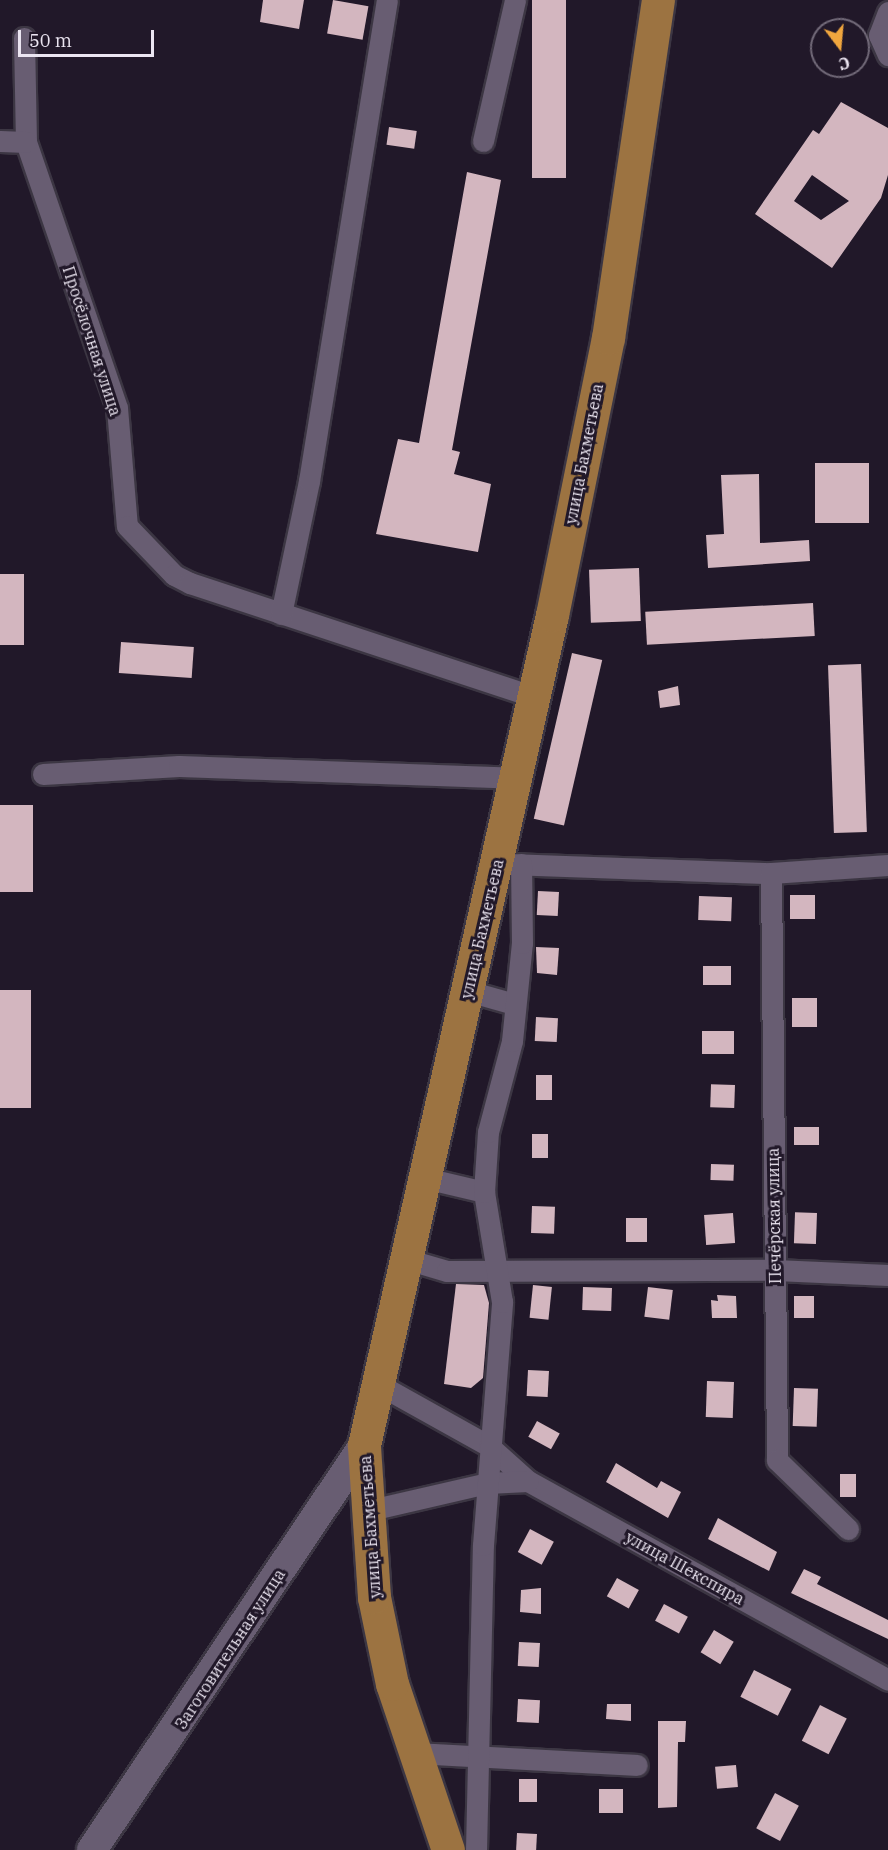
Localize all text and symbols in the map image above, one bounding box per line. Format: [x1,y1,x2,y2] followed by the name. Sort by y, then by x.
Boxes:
[21,18,158,56] scale bar
[810,18,870,78] north arrow
[29,29,72,52] text: 50 m
[837,52,852,74] text: С
[59,264,125,418] street label: Просёлочная улица
[561,382,607,526] street label: улица Бахметьева
[457,857,507,1001] street label: улица Бахметьева
[763,1148,785,1284] street label: Печёрская улица
[355,1455,385,1599] street label: улица Бахметьева
[622,1527,748,1609] street label: улица Шекспира
[171,1565,289,1733] street label: Заготовительная улица

